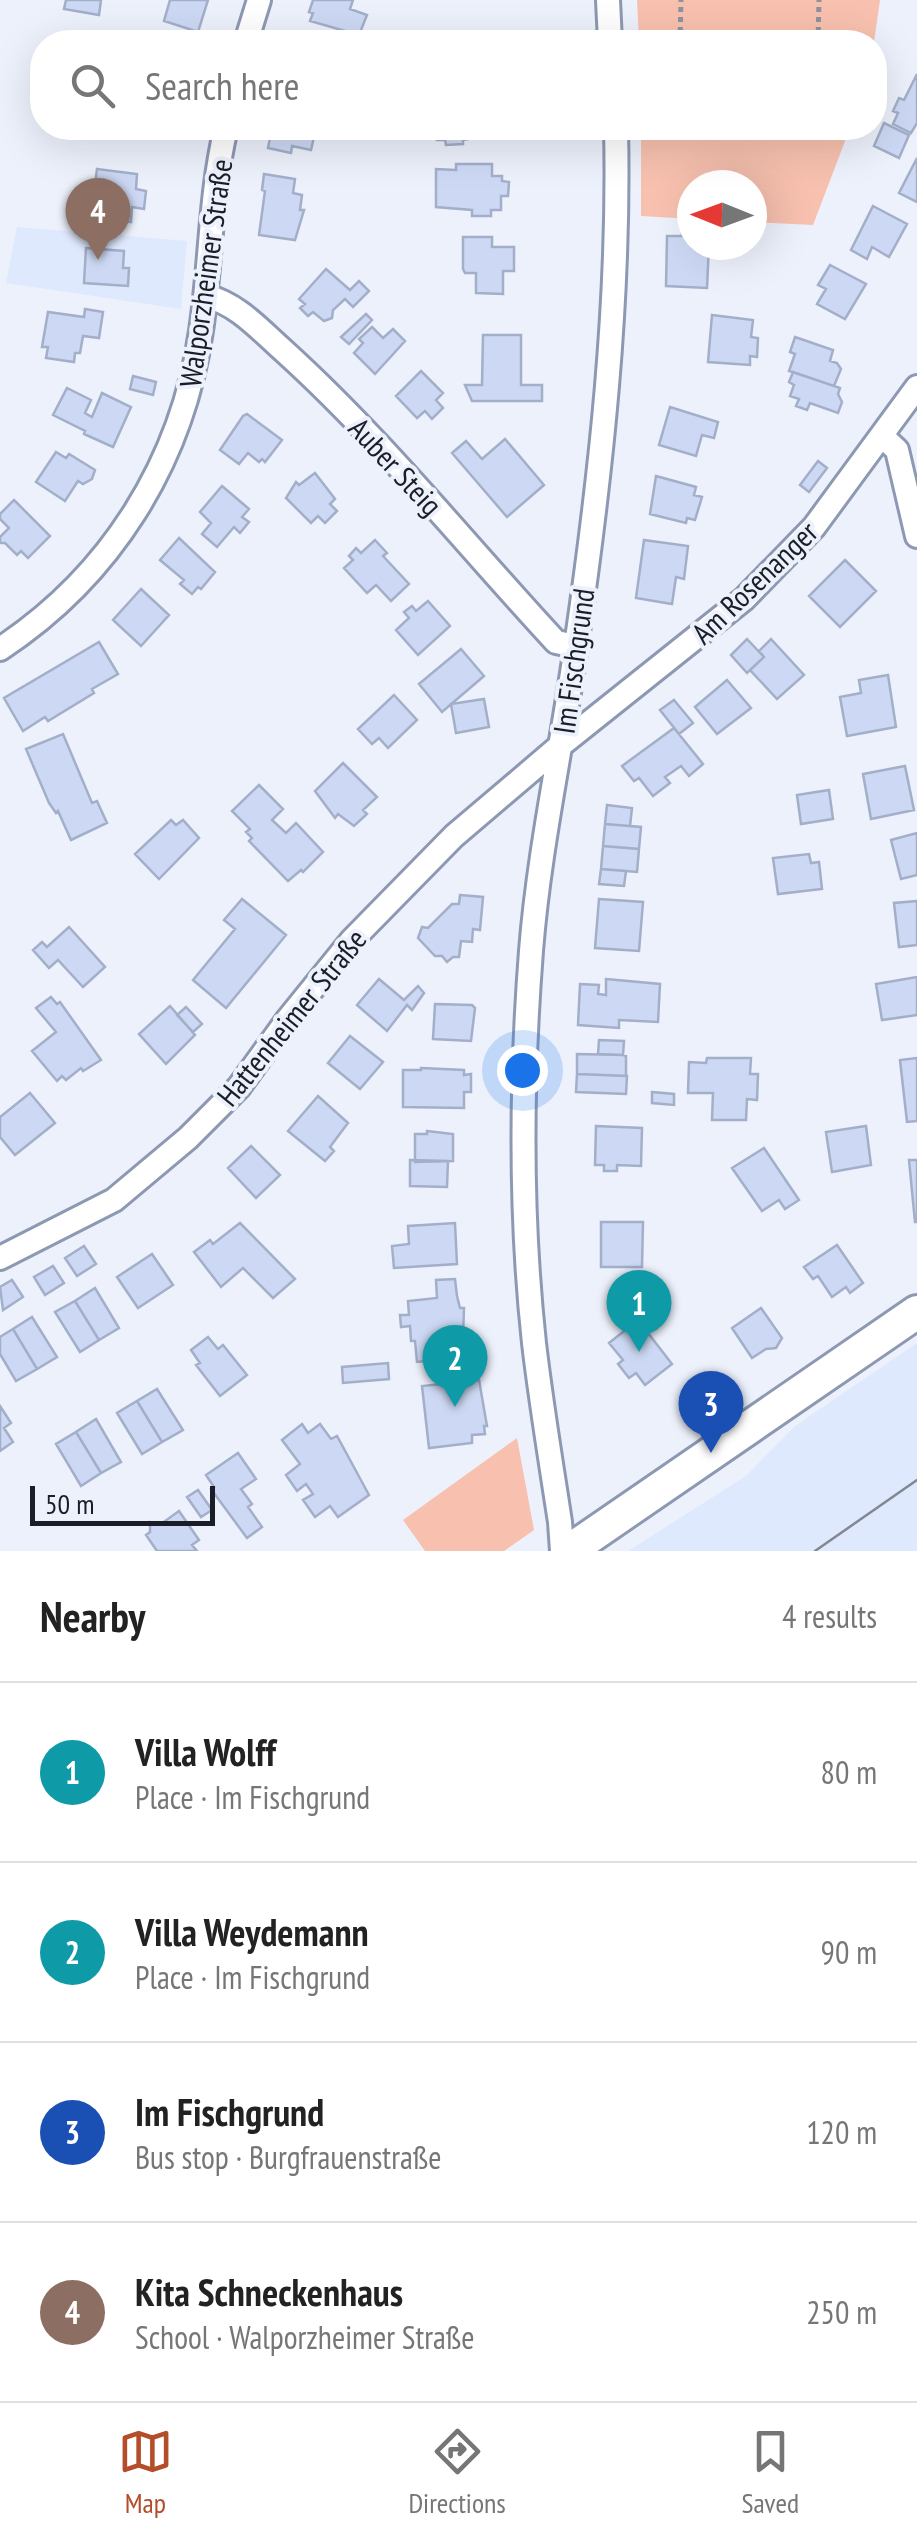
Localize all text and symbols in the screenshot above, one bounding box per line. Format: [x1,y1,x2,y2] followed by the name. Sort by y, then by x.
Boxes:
[30,30,887,140] search box
[65,58,120,113] icon: search
[145,61,299,110] text: Search here
[170,156,240,390] street label: Walporzheimer Straße
[677,170,767,260] north arrow
[66,178,130,260] pin: 4
[341,409,451,523] street label: Auber Steig
[683,512,826,652] street label: Am Rosenanger
[544,586,602,736] street label: Im Fischgrund
[208,920,374,1114] street label: Hattenheimer Straße
[497,1045,548,1096] your location
[606,1270,672,1352] pin: 1
[422,1324,488,1407] pin: 2
[678,1370,744,1453] pin: 3
[30,1481,215,1526] scale bar
[45,1485,94,1522] text: 50 m
[40,1589,145,1644] text: Nearby
[782,1595,877,1637] text: 4 results
[135,1727,276,1776] text: Villa Wolff
[65,1751,80,1793] text: 1
[821,1751,877,1793] text: 80 m
[135,1776,370,1818] text: Place · Im Fischgrund
[135,1907,369,1956] text: Villa Weydemann
[65,1931,80,1973] text: 2
[821,1931,877,1973] text: 90 m
[135,1956,370,1998] text: Place · Im Fischgrund
[135,2087,324,2136] text: Im Fischgrund
[65,2111,80,2153] text: 3
[806,2111,877,2153] text: 120 m
[135,2136,442,2178] text: Bus stop · Burgfrauenstraße
[135,2267,403,2316] text: Kita Schneckenhaus
[65,2291,80,2333] text: 4
[806,2291,877,2333] text: 250 m
[135,2316,475,2358] text: School · Walporzheimer Straße
[118,2424,173,2521] tab: Map
[408,2424,506,2521] tab: Directions
[741,2424,799,2521] tab: Saved

